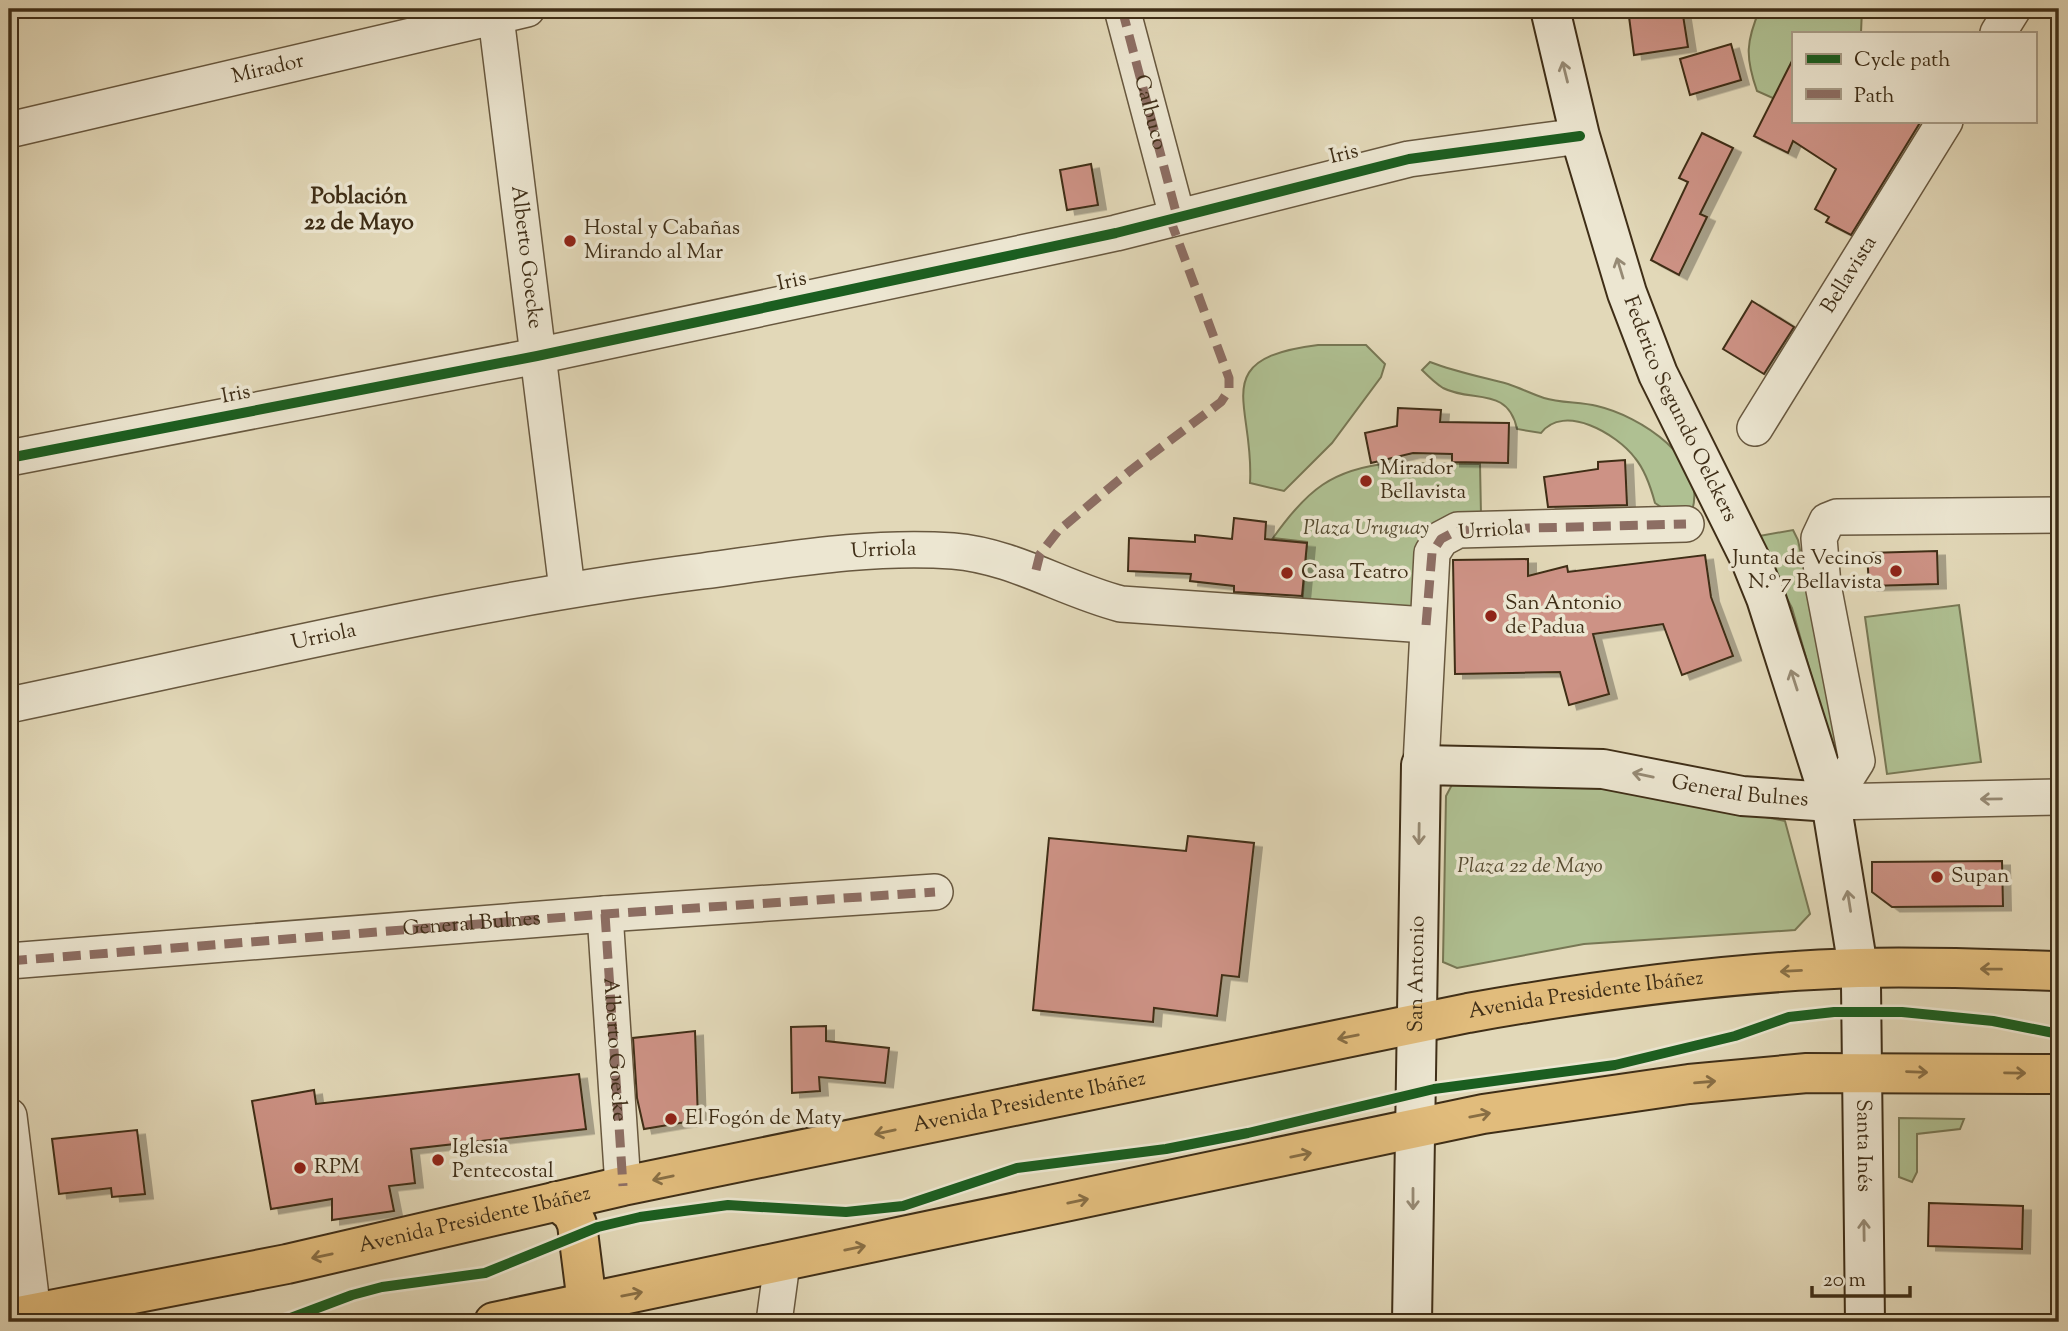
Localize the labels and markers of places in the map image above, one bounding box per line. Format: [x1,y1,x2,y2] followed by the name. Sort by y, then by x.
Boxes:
[584,214,740,268] place label: Hostal y Cabañas Mirando al Mar
[562,233,578,249] marker: Hostal y Cabañas Mirando al Mar
[1380,454,1466,508] place label: Mirador Bellavista
[1358,473,1374,489] marker: Mirador Bellavista
[1731,544,1882,598] place label: Junta de Vecinos N.º 7 Bellavista
[1301,558,1408,588] place label: Casa Teatro
[1888,563,1904,579] marker: Junta de Vecinos N.º 7 Bellavista
[1279,565,1295,581] marker: Casa Teatro
[1505,589,1622,643] place label: San Antonio de Padua
[1483,608,1499,624] marker: San Antonio de Padua
[1951,862,2009,892] place label: Supan
[1929,869,1945,885] marker: Supan
[685,1104,842,1134] place label: El Fogón de Maty
[663,1111,679,1127] marker: El Fogón de Maty
[452,1133,554,1187] place label: Iglesia Pentecostal
[430,1152,446,1168] marker: Iglesia Pentecostal
[314,1153,360,1183] place label: RPM
[292,1160,308,1176] marker: RPM

